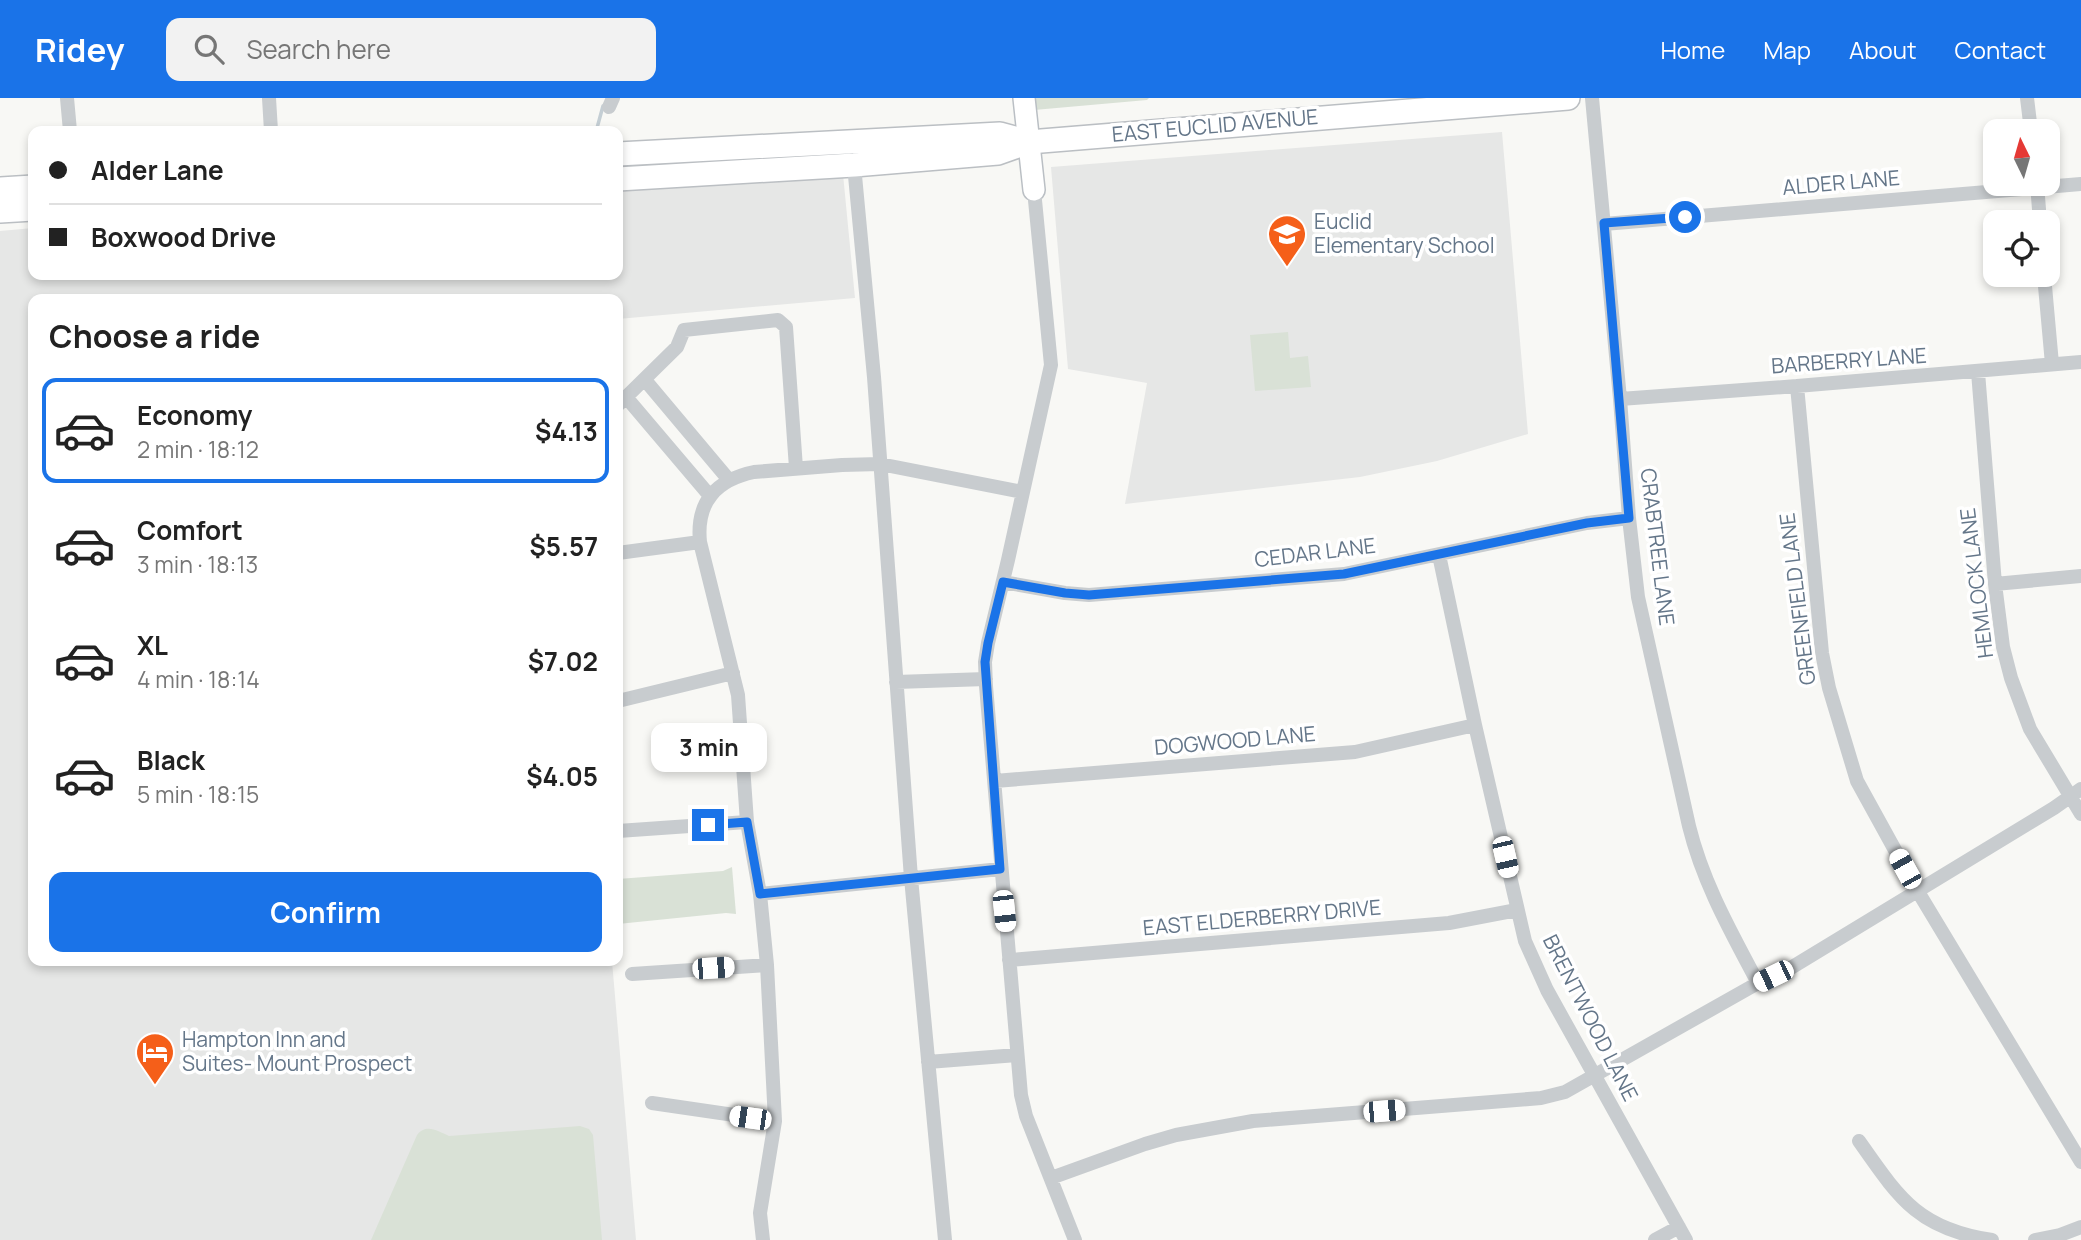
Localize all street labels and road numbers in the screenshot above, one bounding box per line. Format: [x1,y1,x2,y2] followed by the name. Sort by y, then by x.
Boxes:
[1111,102,1319,148] street label: EAST EUCLID AVENUE
[1781,163,1901,201] street label: ALDER LANE
[1770,341,1928,379] street label: BARBERRY LANE
[1634,467,1682,627] street label: CRABTREE LANE
[1953,506,1999,660] street label: HEMLOCK LANE
[1773,511,1821,687] street label: GREENFIELD LANE
[1253,531,1377,573] street label: CEDAR LANE
[1153,719,1317,761] street label: DOGWOOD LANE
[1142,893,1382,941] street label: EAST ELDERBERRY DRIVE
[1537,930,1645,1106] street label: BRENTWOOD LANE

